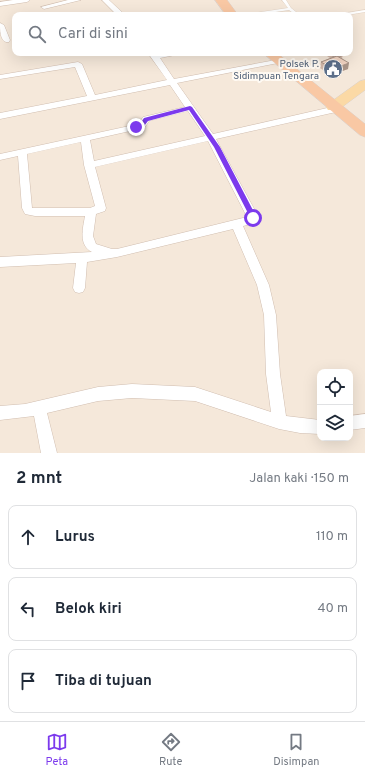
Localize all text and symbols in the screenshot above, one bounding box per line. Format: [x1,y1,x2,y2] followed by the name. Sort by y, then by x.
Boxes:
[12,12,353,56] search box
[26,23,48,45] icon: search
[58,25,128,44] text: Cari di sini
[233,58,319,83] place label: Polsek P. Sidimpuan Tengara
[322,58,344,80] public building icon: Polsek P. Sidimpuan Tengara
[127,118,145,136] route end
[244,209,262,227] route start
[317,369,353,441] map controls
[317,369,353,405] button: locate
[317,405,353,441] button: layers
[16,468,62,490] text: 2 mnt
[249,471,349,487] text: Jalan kaki · 150 m
[17,526,39,548] icon: ahead
[55,528,95,547] text: Lurus
[316,529,348,545] text: 110 m
[17,598,39,620] icon: left
[55,600,122,619] text: Belok kiri
[318,601,348,617] text: 40 m
[17,670,39,692] icon: arrive
[55,672,152,691] text: Tiba di tujuan
[45,731,68,769] tab: Peta
[159,731,182,769] tab: Rute
[273,731,320,769] tab: Disimpan

